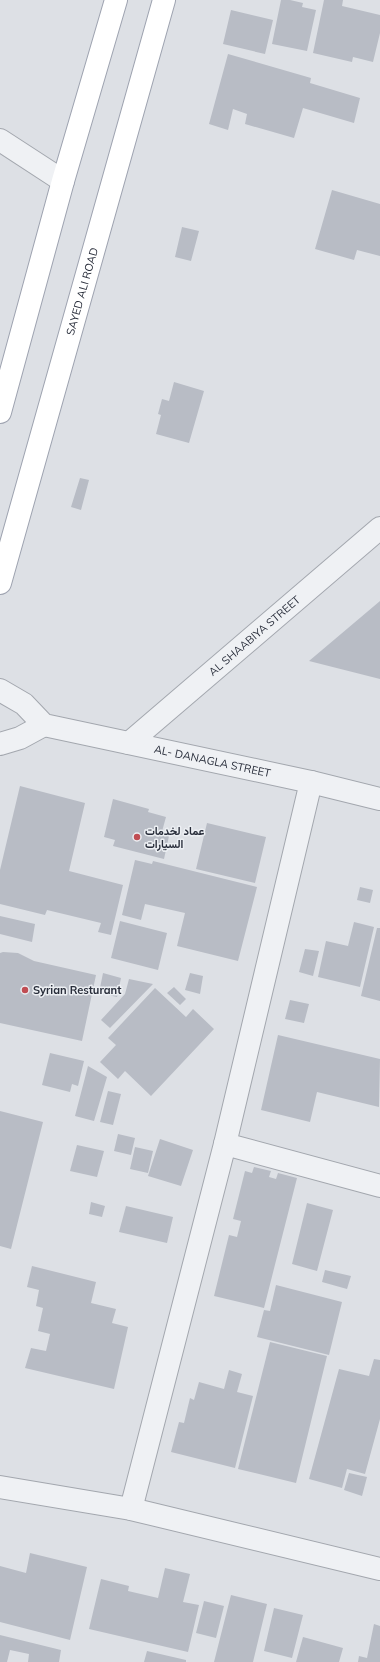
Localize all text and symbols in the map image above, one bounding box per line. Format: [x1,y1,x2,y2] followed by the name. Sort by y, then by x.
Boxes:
[63,246,101,337] street label: SAYED ALI ROAD
[206,592,303,679] street label: AL SHAABIYA STREET
[153,742,272,780] street label: AL- DANAGLA STREET
[145,824,204,851] place label: عماد لخدمات السيارات
[132,832,142,842] marker: عماد لخدمات السيارات
[33,983,121,997] place label: Syrian Resturant
[20,985,30,995] marker: Syrian Resturant

